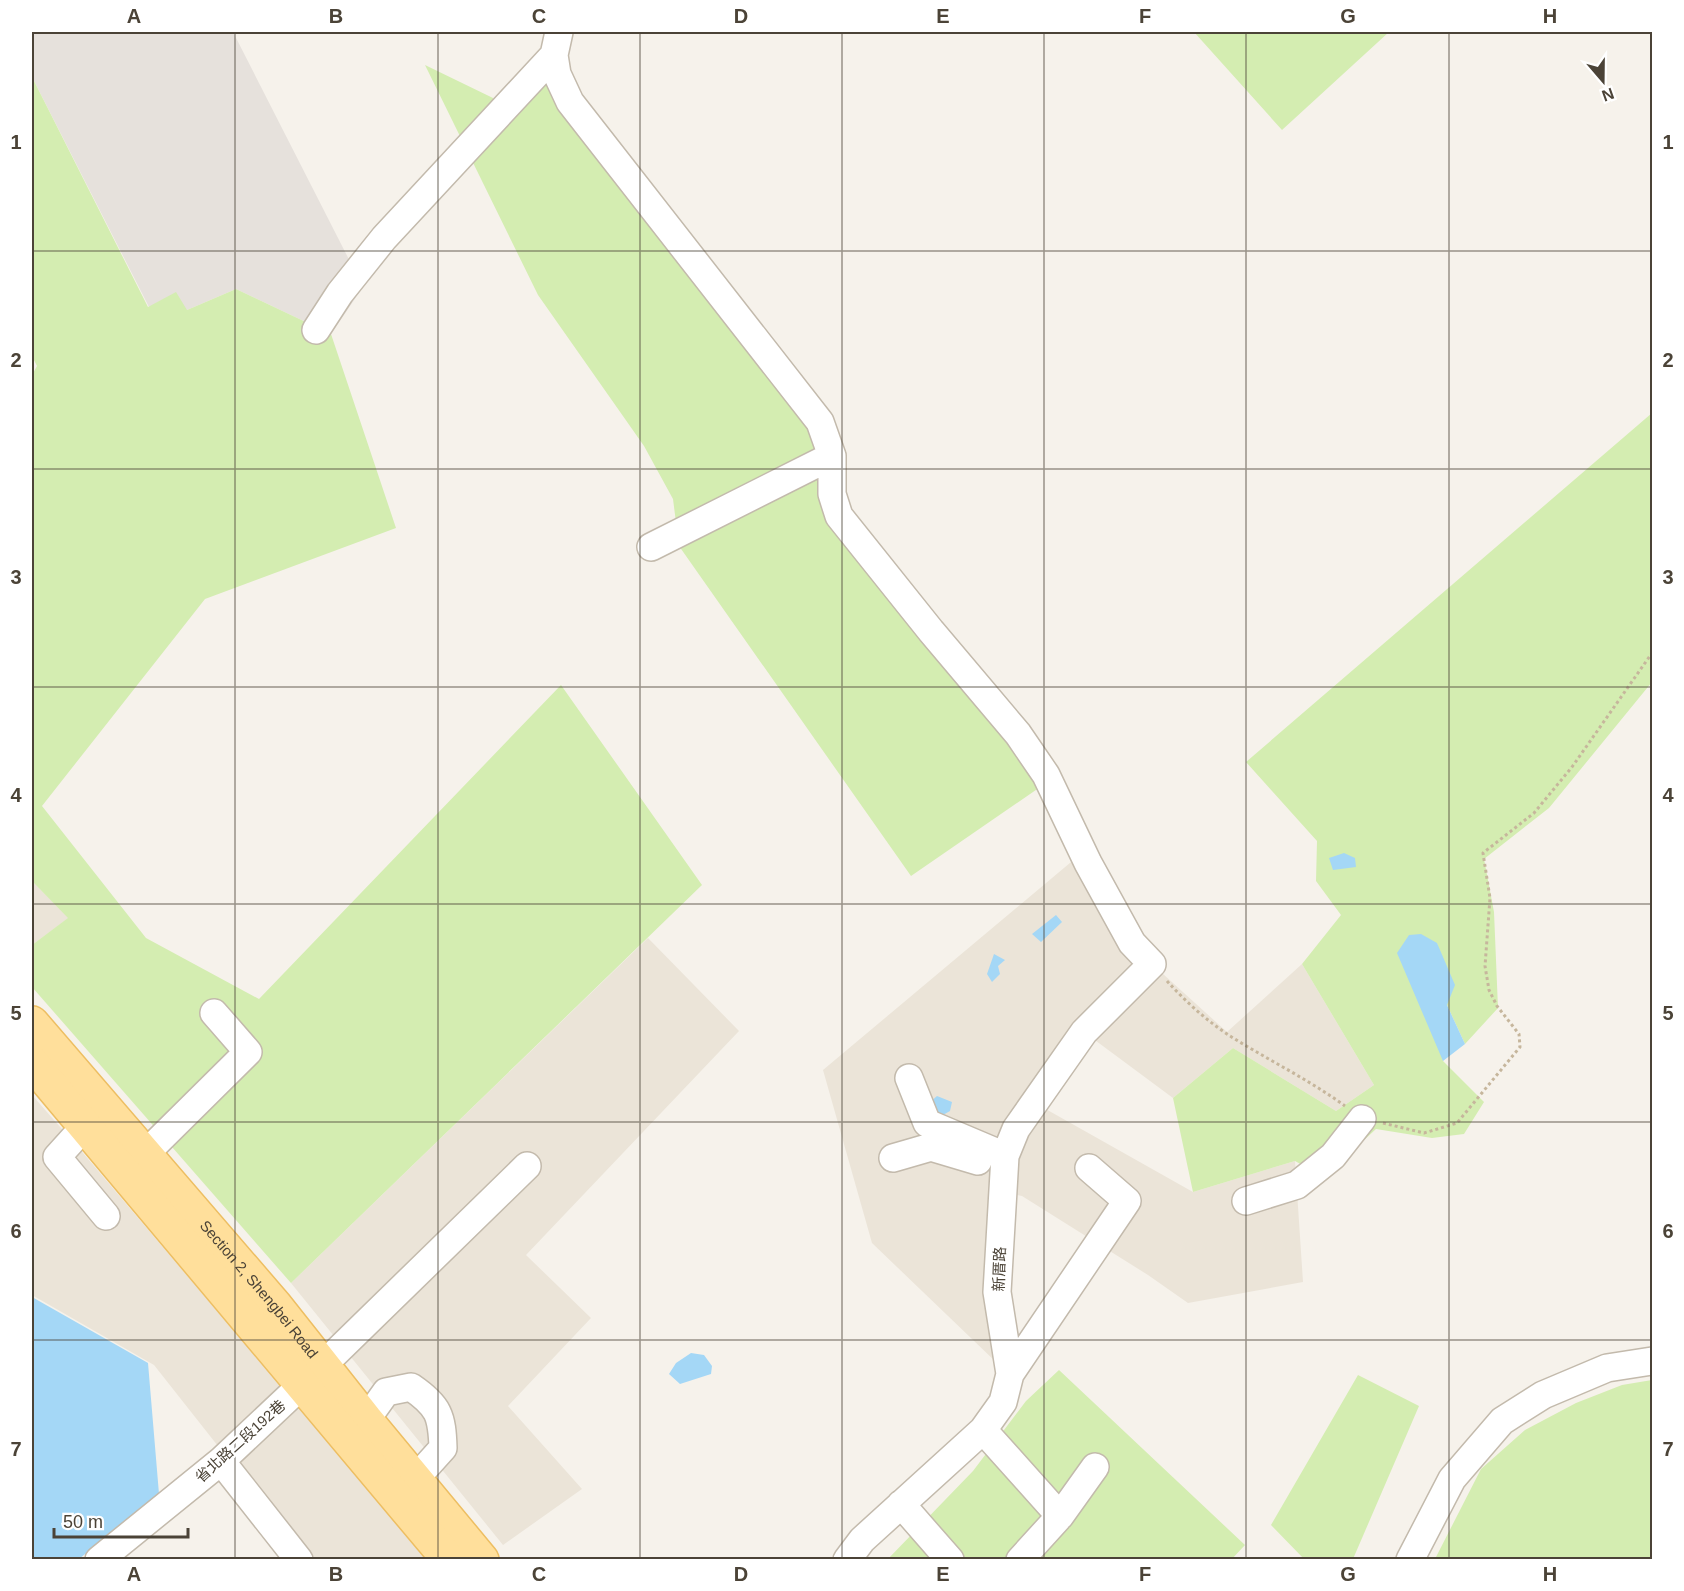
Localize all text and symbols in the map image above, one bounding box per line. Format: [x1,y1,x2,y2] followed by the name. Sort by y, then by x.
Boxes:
[127,5,141,27] text: A
[329,5,343,27] text: B
[532,5,546,27] text: C
[734,5,748,27] text: D
[936,5,950,27] text: E
[1139,5,1151,27] text: F
[1340,5,1356,27] text: G
[1543,5,1557,27] text: H
[1573,51,1633,111] north arrow
[1600,85,1616,105] text: N
[10,131,22,153] text: 1
[1662,131,1674,153] text: 1
[10,349,22,371] text: 2
[1662,349,1674,371] text: 2
[10,566,22,588] text: 3
[1662,566,1674,588] text: 3
[10,784,22,806] text: 4
[1662,784,1674,806] text: 4
[10,1002,22,1024] text: 5
[1662,1002,1674,1024] text: 5
[197,1217,322,1361] street label: Section 2, Shengbei Road
[10,1220,22,1242] text: 6
[1662,1220,1674,1242] text: 6
[990,1246,1008,1292] street label: 新厝路
[192,1396,288,1486] street label: 省北路二段192巷
[10,1438,22,1460] text: 7
[1662,1438,1674,1460] text: 7
[54,1501,188,1539] scale bar
[63,1512,103,1532] text: 50 m
[127,1563,141,1585] text: A
[329,1563,343,1585] text: B
[532,1563,546,1585] text: C
[734,1563,748,1585] text: D
[936,1563,950,1585] text: E
[1139,1563,1151,1585] text: F
[1340,1563,1356,1585] text: G
[1543,1563,1557,1585] text: H

